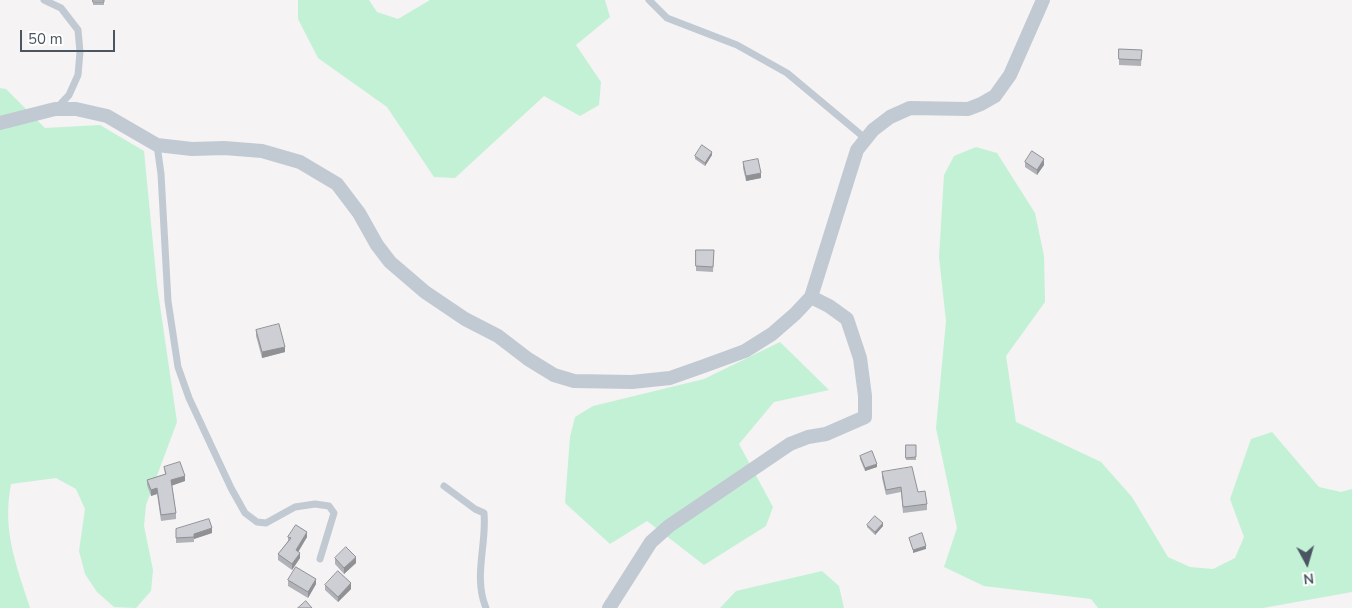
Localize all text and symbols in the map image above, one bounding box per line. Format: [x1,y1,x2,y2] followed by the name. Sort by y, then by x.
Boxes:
[22,20,118,52] scale bar
[28,29,63,49] text: 50 m
[1282,538,1332,588] north arrow
[1302,568,1315,588] text: N

